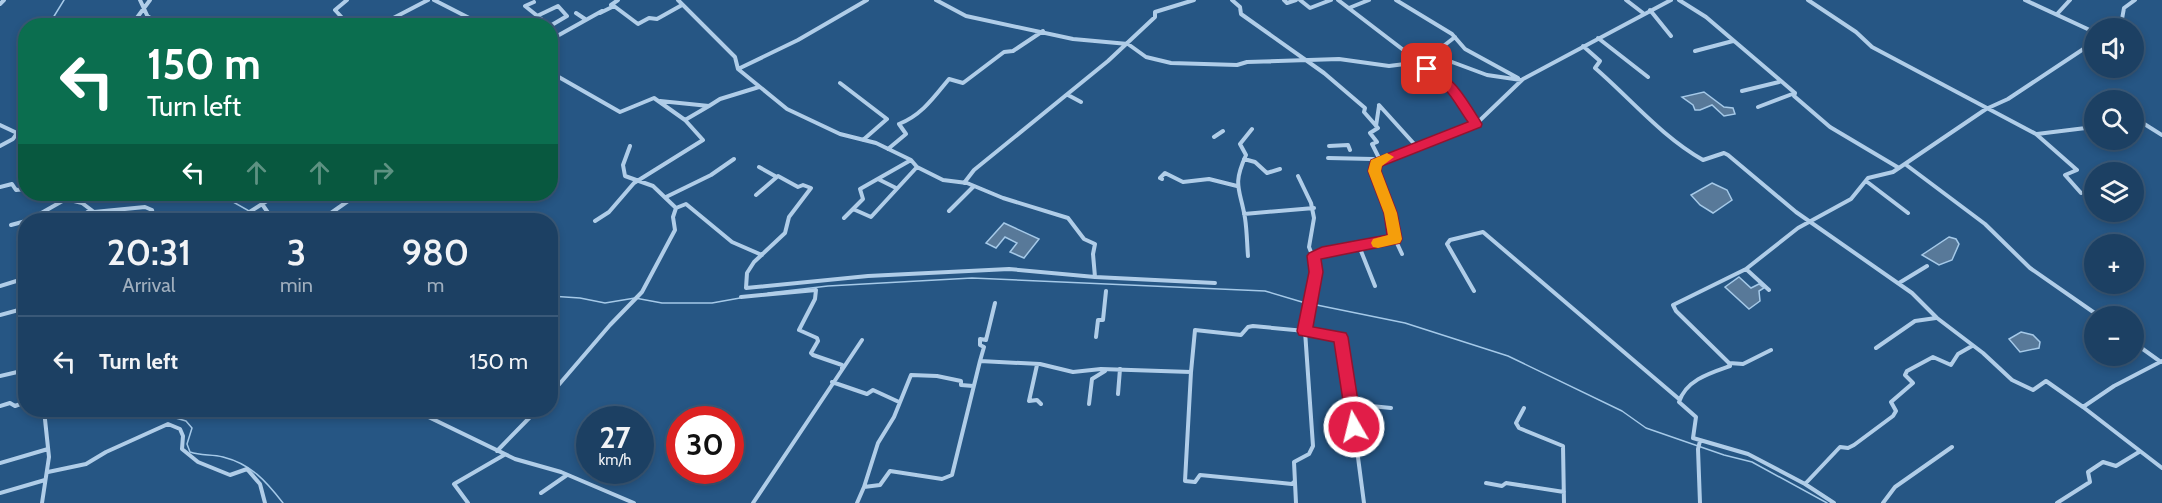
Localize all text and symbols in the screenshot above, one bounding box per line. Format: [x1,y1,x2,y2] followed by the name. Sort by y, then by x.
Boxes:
[2084,18,2144,366] map controls
[2084,18,2144,78] button: sound
[147,38,261,90] text: 150 m
[48,42,126,120] icon: left
[1401,43,1452,94] pin
[1410,52,1443,85] icon: arrive
[147,90,241,123] text: Turn left
[2084,90,2144,150] button: search
[177,156,210,189] icon: left
[240,156,273,189] icon: ahead
[303,156,336,189] icon: ahead
[366,156,399,189] icon: right
[2084,162,2144,222] button: layers
[107,230,191,274] text: 20:31
[287,230,306,274] text: 3
[402,230,469,274] text: 980
[2084,234,2144,294] button: +
[122,273,176,297] text: Arrival
[280,273,313,297] text: min
[427,273,444,297] text: m
[2084,306,2144,366] button: −
[48,345,81,378] icon: left
[99,348,178,375] text: Turn left
[469,348,528,375] text: 150 m
[1322,395,1386,459] position arrow
[666,406,744,484] speed limit sign: 30
[599,419,631,456] text: 27
[599,451,631,469] text: km/h

